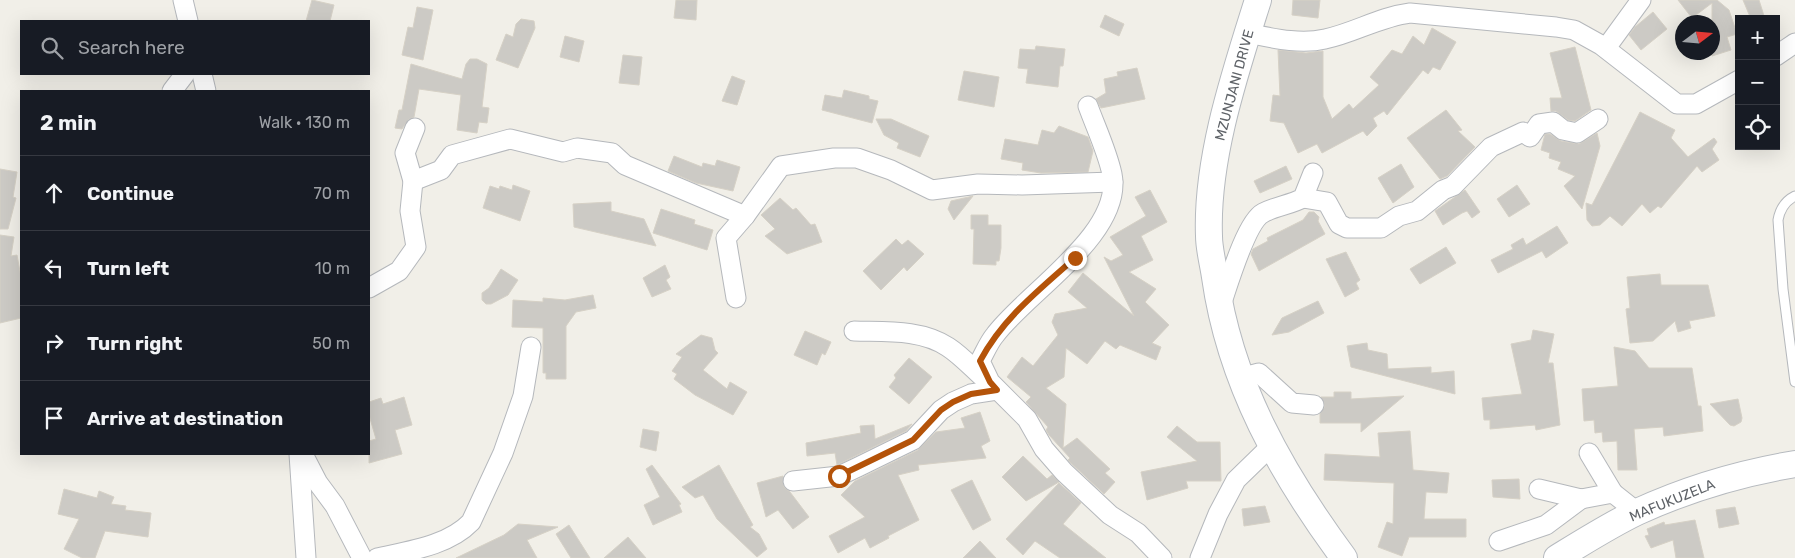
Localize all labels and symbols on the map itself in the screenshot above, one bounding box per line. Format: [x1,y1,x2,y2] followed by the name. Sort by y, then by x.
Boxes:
[1675,15,1720,60] north arrow
[1211,28,1257,143] street label: MZUNJANI DRIVE
[1064,247,1087,270] route end
[828,465,851,488] route start
[1627,475,1718,525] street label: MAFUKUZELA

